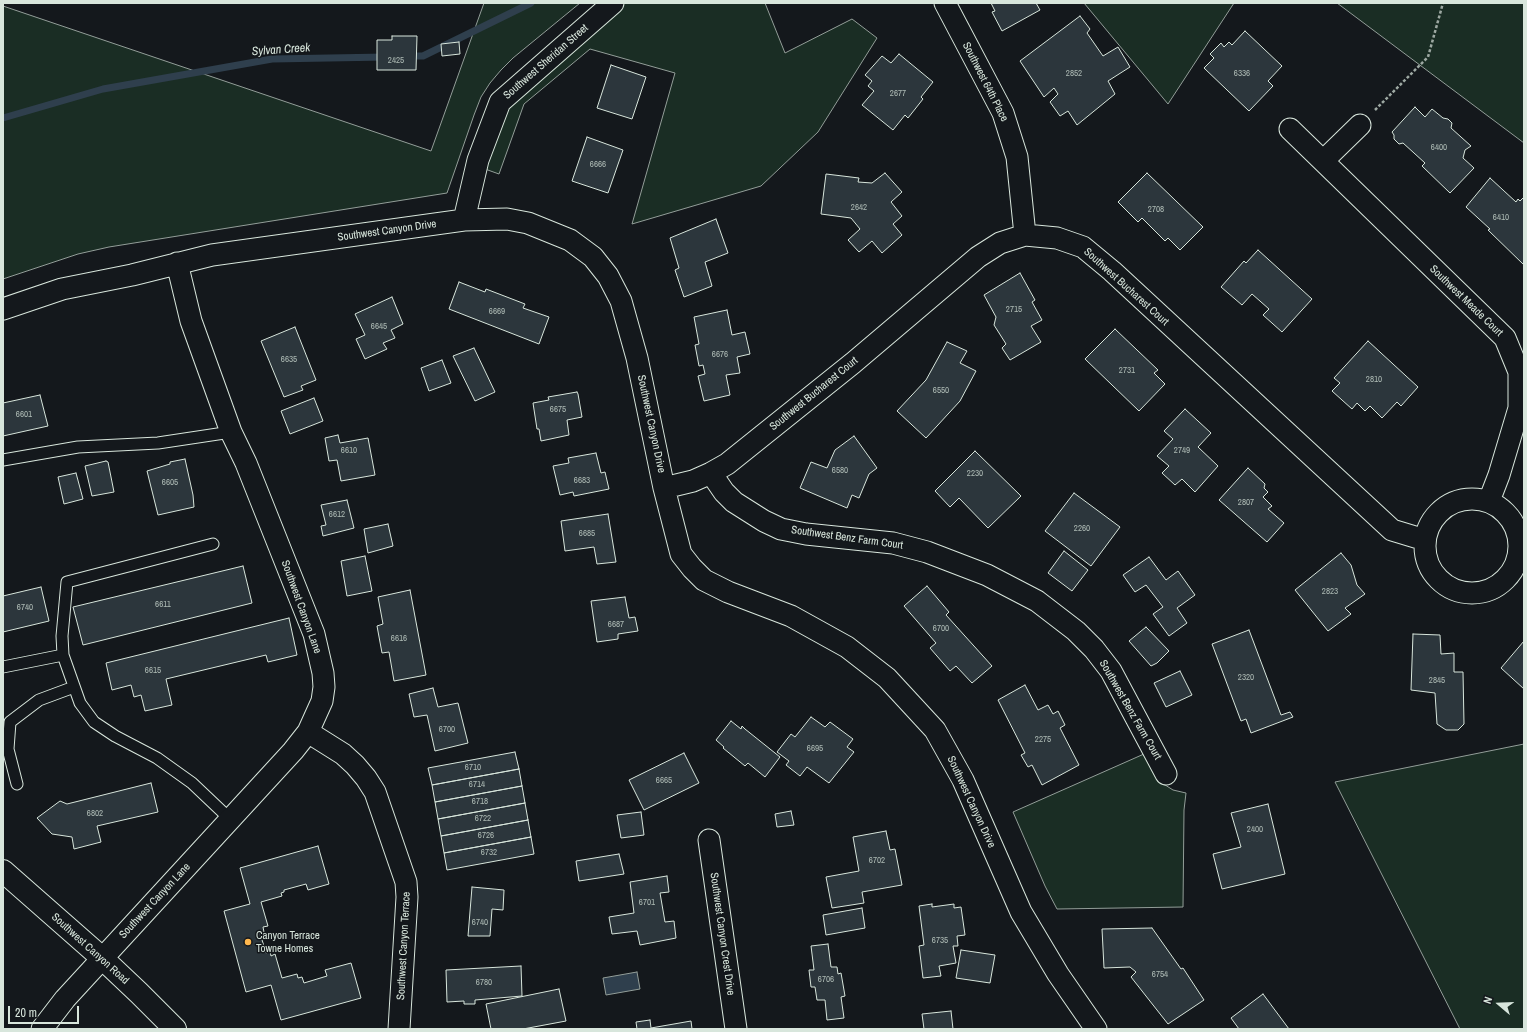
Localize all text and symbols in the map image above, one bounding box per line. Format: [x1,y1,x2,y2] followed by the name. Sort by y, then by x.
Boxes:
[501,22,591,102] street label: Southwest Sheridan Street
[959,40,1011,124] street label: Southwest 64th Place
[251,41,311,59] water label: Sylvan Creek
[388,56,404,66] house number: 2425
[1066,69,1082,79] house number: 2852
[1234,69,1250,79] house number: 6336
[890,89,906,99] house number: 2677
[1431,143,1447,153] house number: 6400
[590,160,606,170] house number: 6666
[851,203,867,213] house number: 2642
[1148,205,1164,215] house number: 2708
[1493,213,1509,223] house number: 6410
[337,218,437,244] street label: Southwest Canyon Drive
[1081,245,1171,329] street label: Southwest Bucharest Court
[1427,263,1505,339] street label: Southwest Meade Court
[1006,305,1022,315] house number: 2715
[489,307,505,317] house number: 6669
[371,322,387,332] house number: 6645
[712,350,728,360] house number: 6676
[767,354,861,434] street label: Southwest Bucharest Court
[281,355,297,365] house number: 6635
[1119,366,1135,376] house number: 2731
[634,374,668,474] street label: Southwest Canyon Drive
[1366,375,1382,385] house number: 2810
[933,386,949,396] house number: 6550
[550,405,566,415] house number: 6675
[16,410,32,420] house number: 6601
[341,446,357,456] house number: 6610
[1174,446,1190,456] house number: 2749
[832,466,848,476] house number: 6580
[967,469,983,479] house number: 2230
[574,476,590,486] house number: 6683
[162,478,178,488] house number: 6605
[1238,498,1254,508] house number: 2807
[329,510,345,520] house number: 6612
[790,524,904,552] street label: Southwest Benz Farm Court
[1074,524,1090,534] house number: 2260
[579,529,595,539] house number: 6685
[278,559,324,655] street label: Southwest Canyon Lane
[1322,587,1338,597] house number: 2823
[155,600,171,610] house number: 6611
[17,603,33,613] house number: 6740
[608,620,624,630] house number: 6687
[933,624,949,634] house number: 6700
[391,634,407,644] house number: 6616
[1096,658,1164,762] street label: Southwest Benz Farm Court
[145,666,161,676] house number: 6615
[1238,673,1254,683] house number: 2320
[1429,676,1445,686] house number: 2845
[439,725,455,735] house number: 6700
[1035,735,1051,745] house number: 2275
[807,744,823,754] house number: 6695
[944,754,998,850] street label: Southwest Canyon Drive
[465,763,481,773] house number: 6710
[656,776,672,786] house number: 6665
[469,780,485,790] house number: 6714
[472,797,488,807] house number: 6718
[87,809,103,819] house number: 6802
[475,814,491,824] house number: 6722
[1247,825,1263,835] house number: 2400
[478,831,494,841] house number: 6726
[481,848,497,858] house number: 6732
[869,856,885,866] house number: 6702
[117,861,193,941] street label: Southwest Canyon Lane
[707,872,737,996] street label: Southwest Canyon Crest Drive
[395,892,413,1000] street label: Southwest Canyon Terrace
[639,898,655,908] house number: 6701
[49,911,131,987] street label: Southwest Canyon Road
[472,918,488,928] house number: 6740
[256,929,320,955] place label: Canyon Terrace Towne Homes
[932,936,948,946] house number: 6735
[243,937,253,947] marker: Canyon Terrace Towne Homes
[1152,970,1168,980] house number: 6754
[818,975,834,985] house number: 6706
[476,978,492,988] house number: 6780
[1479,984,1519,1024] north arrow
[1480,995,1495,1005] text: N
[10,998,81,1024] scale bar
[15,1005,37,1021] text: 20 m

